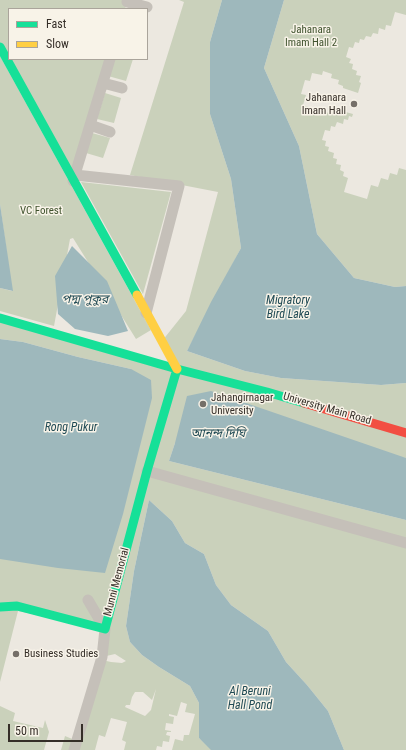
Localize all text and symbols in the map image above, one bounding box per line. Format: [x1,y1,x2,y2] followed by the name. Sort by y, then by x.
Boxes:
[8,8,148,60] legend
[46,17,66,31] text: Fast
[285,23,337,49] park label: Jahanara Imam Hall 2
[46,37,69,51] text: Slow
[302,91,346,117] place label: Jahanara Imam Hall
[349,99,359,109] marker: Jahanara Imam Hall
[20,204,62,218] park label: VC Forest
[62,293,108,307] water label: পদ্ম পুকুর
[266,294,310,322] water label: Migratory Bird Lake
[281,390,373,428] street label: University Main Road
[211,391,273,417] place label: Jahangirnagar University
[198,399,208,409] marker: Jahangirnagar University
[45,421,97,435] water label: Rong Pukur
[191,427,245,441] water label: আনন্দ দিঘি
[102,546,132,618] street label: Munni Memorial
[24,647,98,661] place label: Business Studies
[11,649,21,659] marker: Business Studies
[228,685,272,713] water label: Al Beruni Hall Pond
[10,716,85,742] scale bar
[15,724,39,738] text: 50 m

